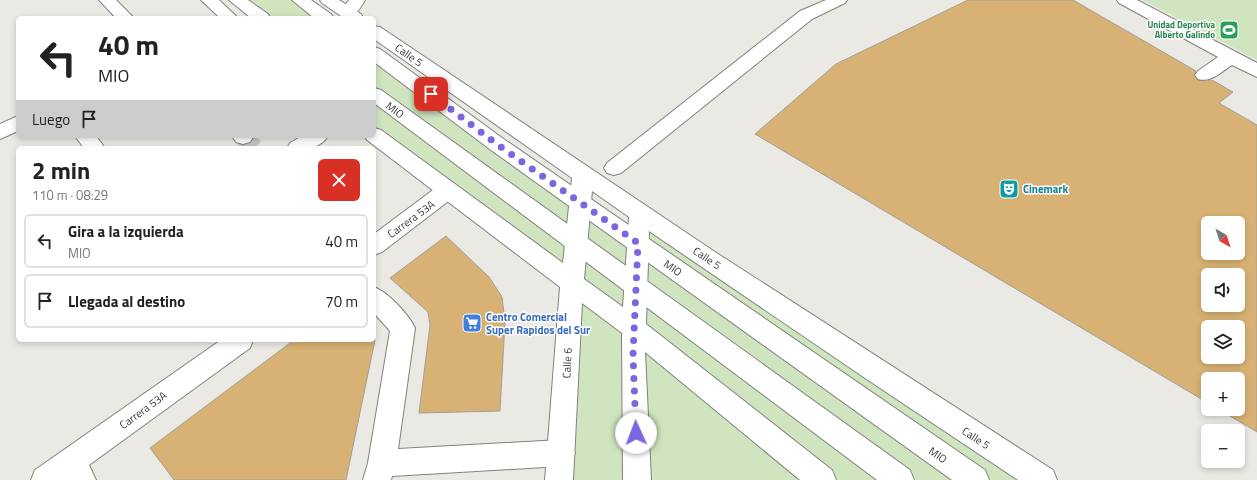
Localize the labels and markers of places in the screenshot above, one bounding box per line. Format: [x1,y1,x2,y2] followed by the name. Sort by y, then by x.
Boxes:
[1147,18,1215,41] place label: Unidad Deportiva Alberto Galindo
[1218,19,1240,41] sports icon: Unidad Deportiva Alberto Galindo
[414,77,448,111] pin
[998,178,1020,200] theatre icon: Cinemark
[1023,181,1068,197] place label: Cinemark
[486,309,590,338] place label: Centro Comercial Super Rapidos del Sur
[461,312,483,334] supermarket icon: Centro Comercial Super Rapidos del Sur

